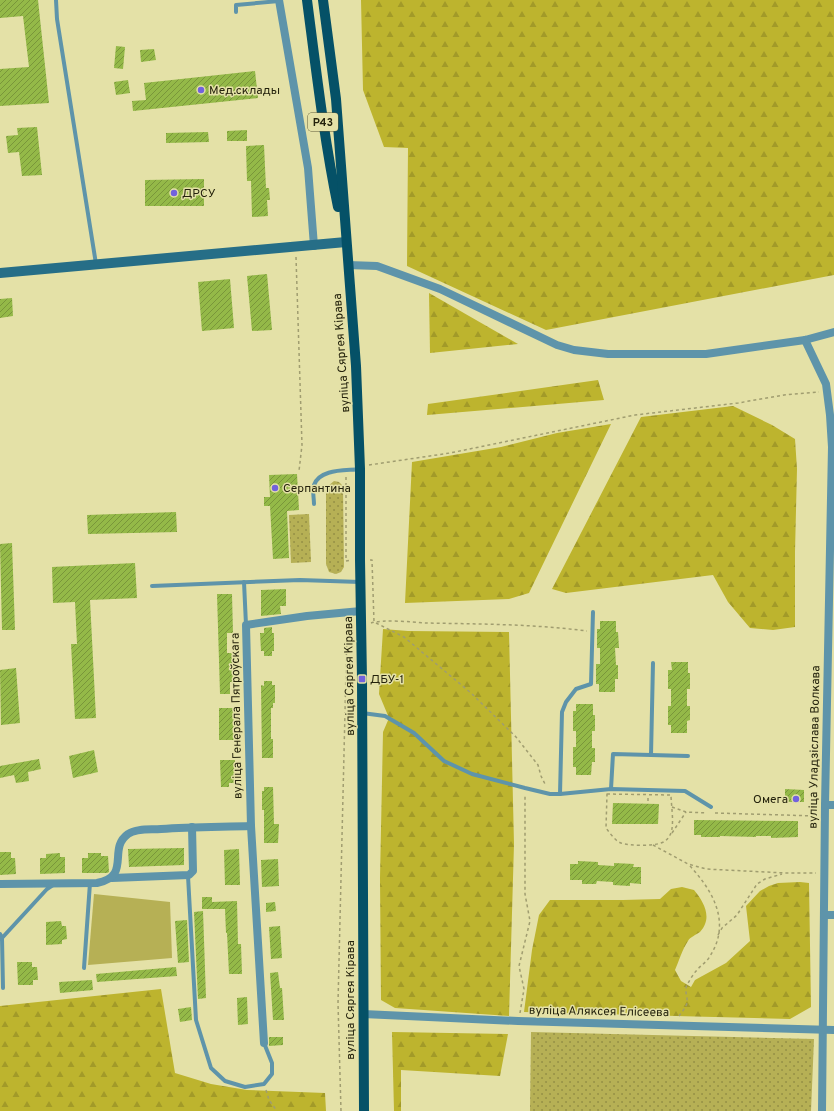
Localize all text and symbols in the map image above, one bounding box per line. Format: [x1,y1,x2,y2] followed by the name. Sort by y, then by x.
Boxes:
[209,83,280,99] place label: Мед.склады
[196,85,206,95] marker: Мед.склады
[308,113,338,131] road number: Р43
[182,186,216,202] place label: ДРСУ
[169,188,179,198] marker: ДРСУ
[330,293,354,413] street label: вуліца Сяргея Кірава
[283,481,351,497] place label: Серпантина
[270,483,280,493] marker: Серпантина
[341,616,359,736] street label: вуліца Сяргея Кірава
[228,633,246,799] street label: вуліца Генерала Пятроўскага
[806,665,824,829] street label: вуліца Уладзіслава Волкава
[370,672,404,688] place label: ДБУ-1
[357,674,367,684] marker: ДБУ-1
[753,792,788,808] place label: Омега
[791,794,801,804] marker: Омега
[343,940,359,1060] street label: вуліца Сяргея Кірава
[529,1003,669,1021] street label: вуліца Аляксея Елісеева

